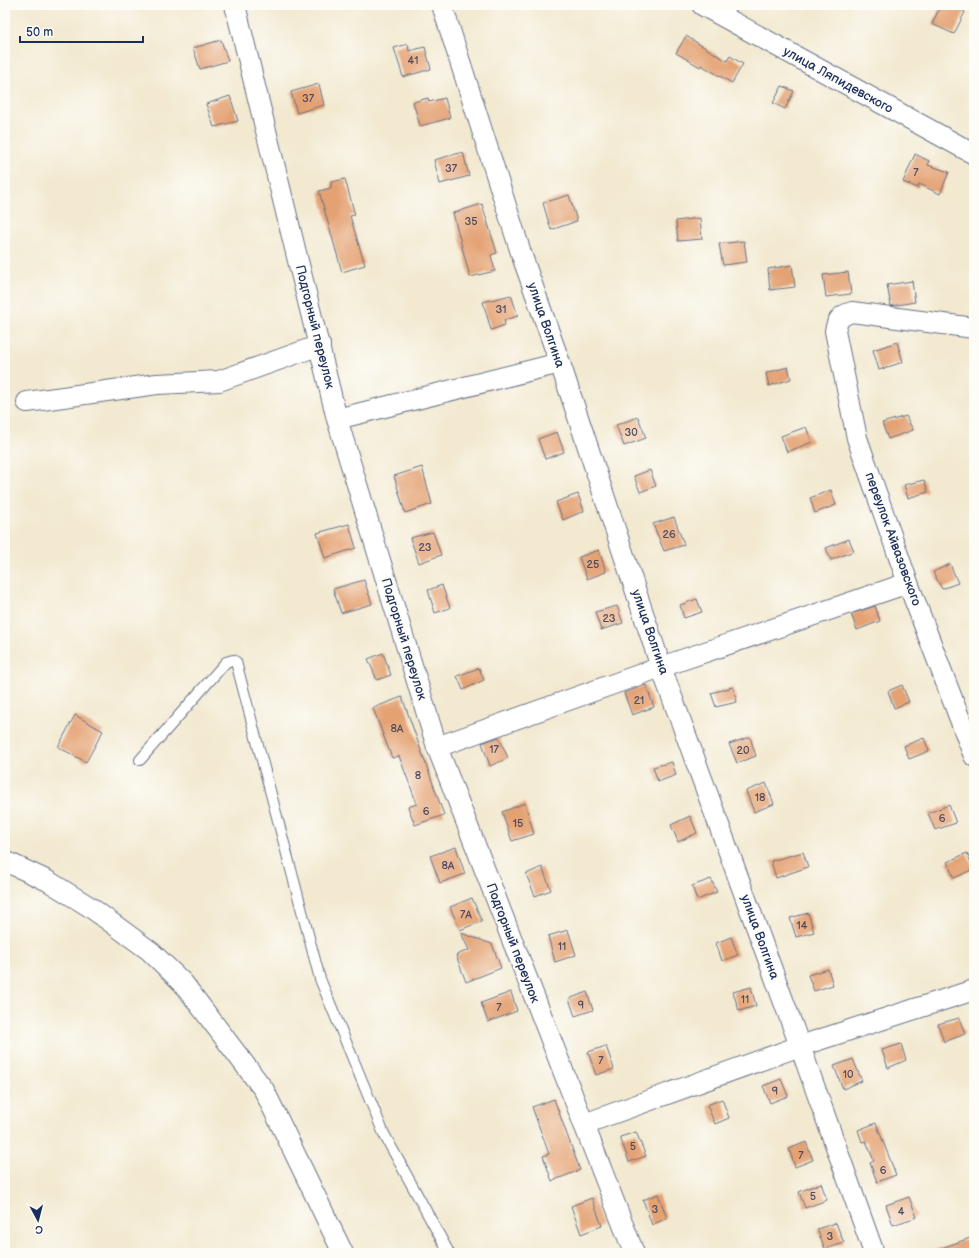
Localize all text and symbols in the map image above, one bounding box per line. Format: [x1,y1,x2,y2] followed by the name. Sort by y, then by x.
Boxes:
[20,18,143,44] scale bar
[26,25,53,40] text: 50 m
[780,43,896,117] street label: улица Ляпидевского
[408,54,418,67] house number: 41
[302,92,315,105] house number: 37
[445,162,458,175] house number: 37
[913,166,919,179] house number: 7
[464,215,478,228] house number: 35
[292,263,338,391] street label: Подгорный переулок
[524,280,568,370] street label: улица Волгина
[495,303,507,316] house number: 31
[624,426,638,439] house number: 30
[861,470,925,608] street label: переулок Айвазовского
[662,528,676,541] house number: 26
[418,541,432,554] house number: 23
[587,558,599,571] house number: 25
[378,576,430,702] street label: Подгорный переулок
[628,587,672,677] street label: улица Волгина
[602,612,616,625] house number: 23
[634,694,644,707] house number: 21
[390,722,404,735] house number: 8А
[489,743,499,756] house number: 17
[737,744,750,757] house number: 20
[415,769,421,782] house number: 8
[755,791,765,804] house number: 18
[423,805,430,818] house number: 6
[939,812,946,825] house number: 6
[513,817,523,830] house number: 15
[441,859,455,872] house number: 8А
[483,881,543,1005] street label: Подгорный переулок
[737,892,783,982] street label: улица Волгина
[460,908,472,921] house number: 7А
[797,919,808,932] house number: 14
[558,940,566,953] house number: 11
[741,993,749,1006] house number: 11
[578,999,584,1012] house number: 9
[496,1001,502,1014] house number: 7
[598,1054,604,1067] house number: 7
[843,1068,854,1081] house number: 10
[772,1085,778,1098] house number: 9
[630,1140,636,1153] house number: 5
[798,1149,804,1162] house number: 7
[880,1164,887,1177] house number: 6
[810,1190,816,1203] house number: 5
[18,1200,58,1240] north arrow
[652,1203,659,1216] house number: 3
[898,1205,905,1218] house number: 4
[34,1223,44,1236] text: С
[827,1230,834,1243] house number: 3

